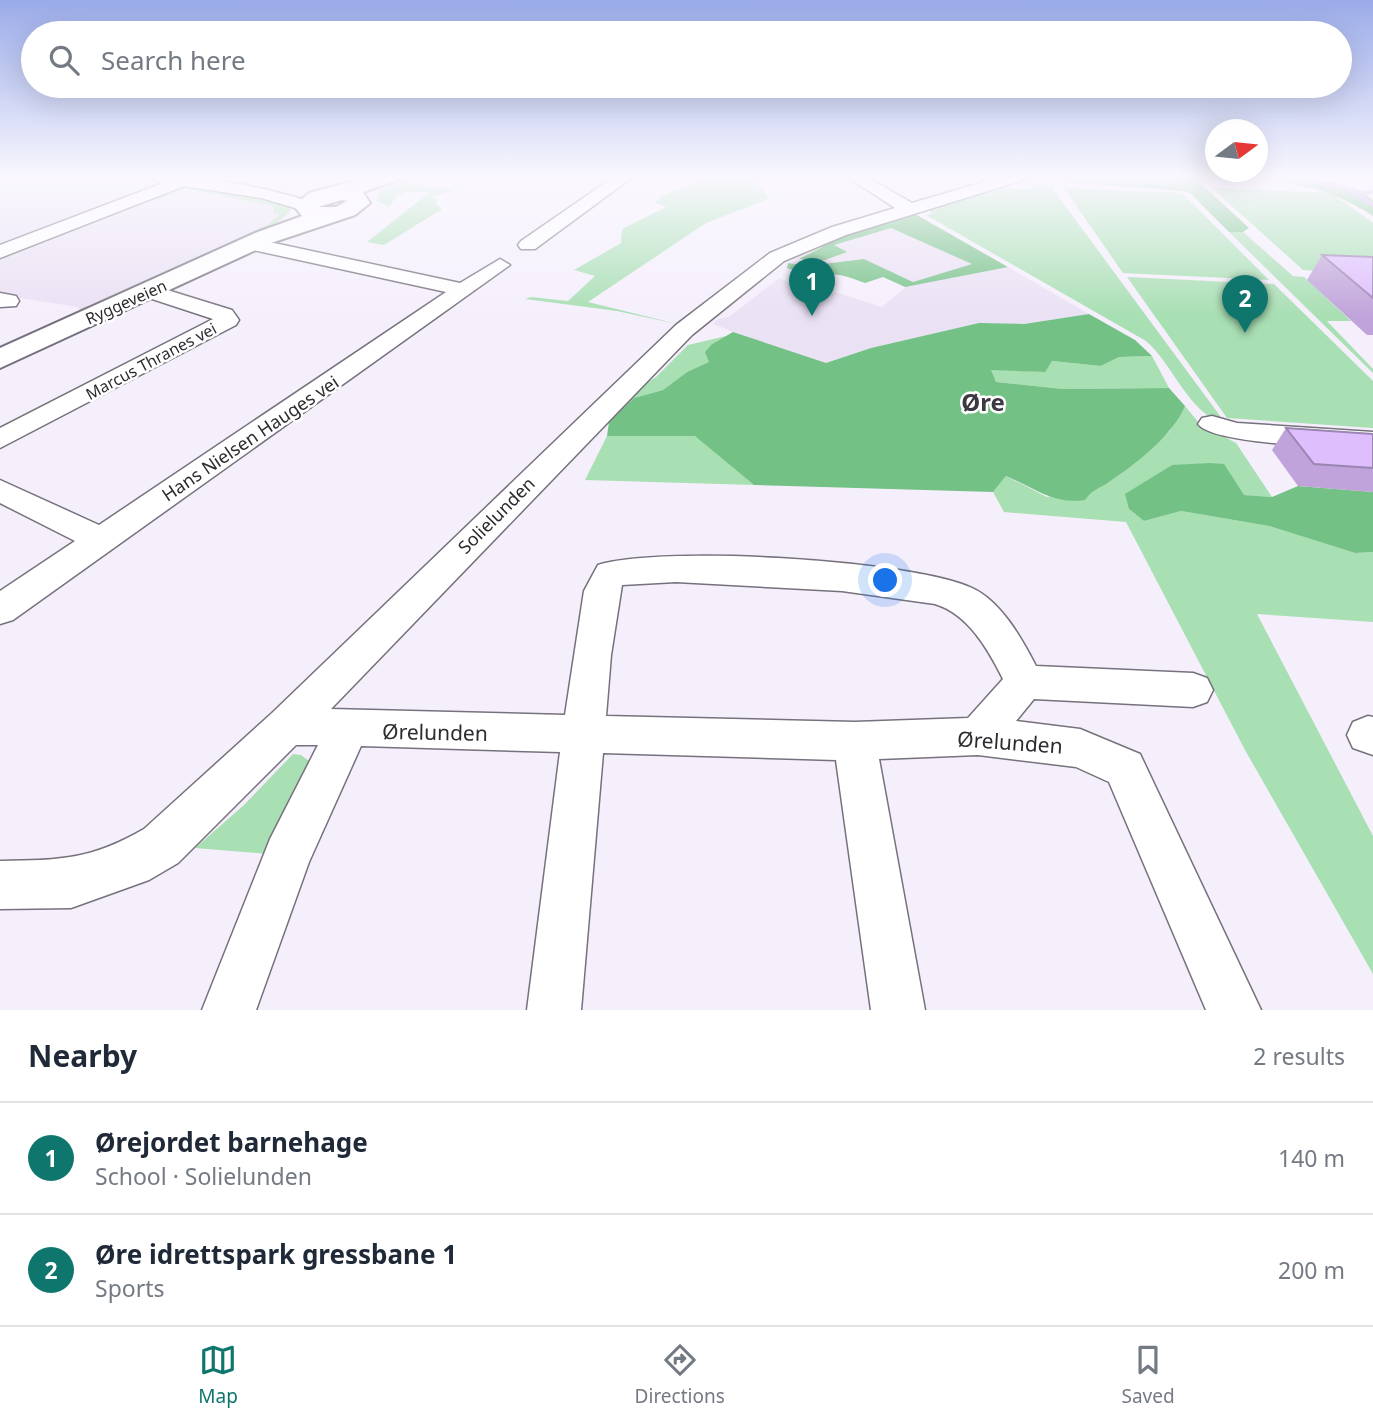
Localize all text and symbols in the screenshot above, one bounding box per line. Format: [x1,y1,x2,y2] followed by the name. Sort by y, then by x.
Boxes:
[21,21,1352,98] search box
[45,41,83,79] icon: search
[101,42,246,78] text: Search here
[1205,119,1268,182] north arrow
[789,258,835,316] pin: 1
[82,274,170,330] street label: Ryggeveien
[1222,275,1268,333] pin: 2
[82,317,220,405] street label: Marcus Thranes vei
[157,370,343,506] street label: Hans Nielsen Hauges vei
[961,385,1005,418] district label: Øre
[452,471,540,559] street label: Solielunden
[868,563,902,597] your location
[382,717,488,747] street label: Ørelunden
[956,724,1064,760] street label: Ørelunden
[28,1035,137,1076] text: Nearby
[1253,1040,1345,1072] text: 2 results
[95,1124,368,1160] text: Ørejordet barnehage
[44,1142,58,1174] text: 1
[1278,1142,1345,1174] text: 140 m
[95,1160,312,1192] text: School · Solielunden
[95,1236,457,1272] text: Øre idrettspark gressbane 1
[44,1254,58,1286] text: 2
[1278,1254,1345,1286] text: 200 m
[95,1272,165,1304] text: Sports
[198,1341,238,1409] tab: Map
[635,1341,725,1409] tab: Directions
[1121,1341,1175,1409] tab: Saved

